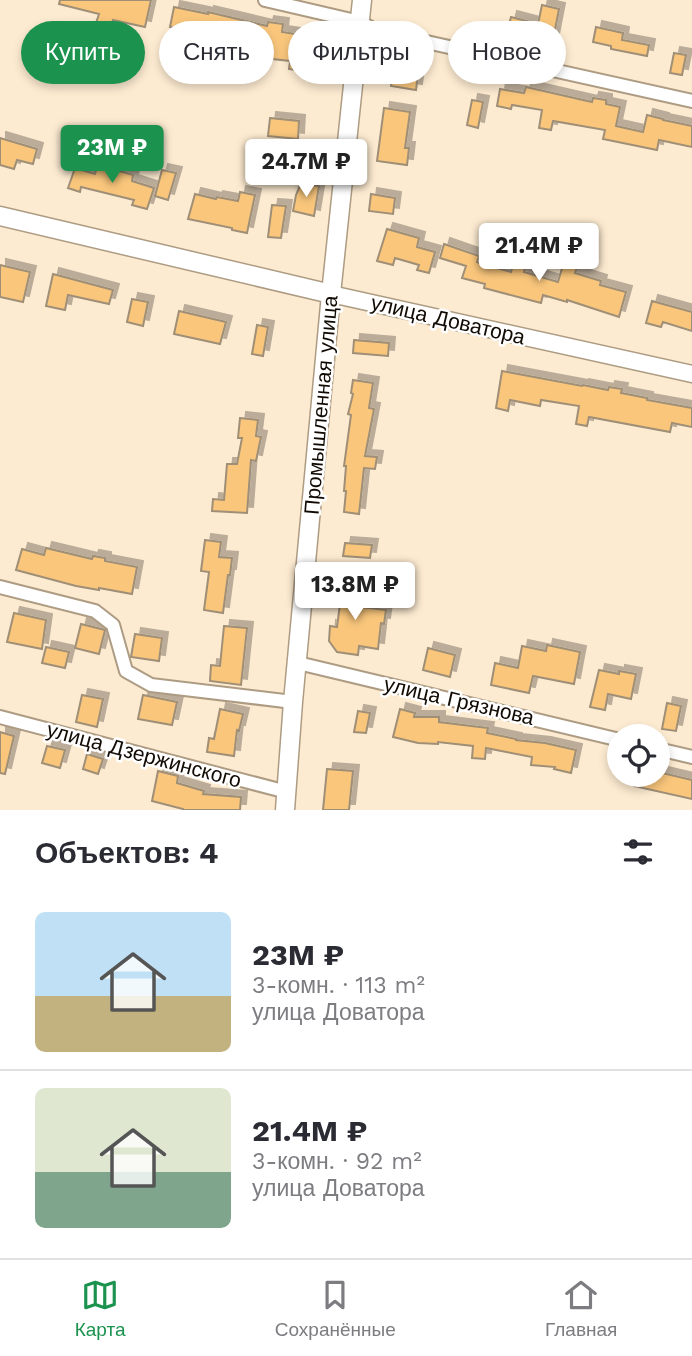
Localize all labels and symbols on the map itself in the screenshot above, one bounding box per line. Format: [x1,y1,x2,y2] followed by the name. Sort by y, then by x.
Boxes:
[63,125,161,185] pin: 23M ₽
[241,140,371,199] pin: 24.7M ₽
[474,224,604,283] pin: 21.4M ₽
[369,290,528,349] street label: улица Доватора
[298,294,343,516] street label: Промышленная улица
[290,562,420,622] pin: 13.8M ₽
[382,671,537,730] street label: улица Грязнова
[44,717,244,793] street label: улица Дзержинского

